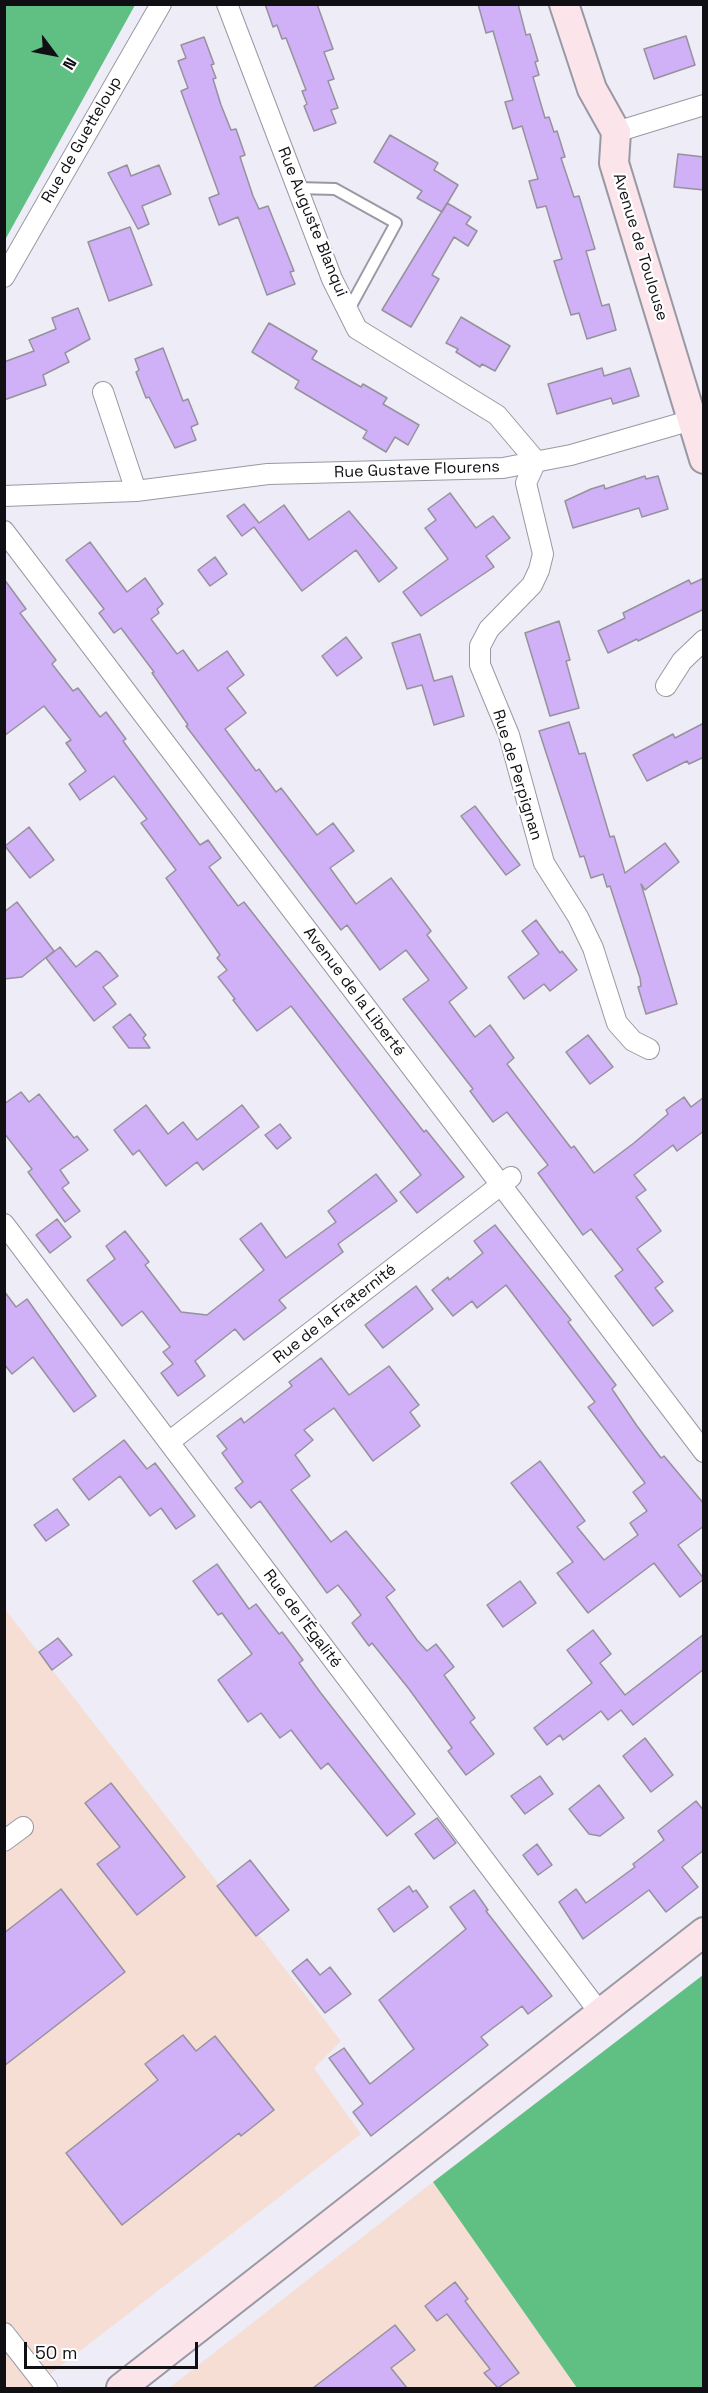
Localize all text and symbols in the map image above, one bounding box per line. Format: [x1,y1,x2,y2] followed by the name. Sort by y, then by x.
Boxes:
[24,24,84,84] north arrow
[58,54,81,74] text: N
[38,73,126,207] street label: Rue de Guetteloup
[273,144,351,300] street label: Rue Auguste Blanqui
[608,171,672,323] street label: Avenue de Toulouse
[334,458,500,482] street label: Rue Gustave Flourens
[488,707,546,843] street label: Rue de Perpignan
[299,924,409,1060] street label: Avenue de la Liberté
[270,1260,400,1368] street label: Rue de la Fraternité
[259,1566,345,1672] street label: Rue de l'Égalité
[27,2330,201,2368] scale bar
[35,2341,77,2364] text: 50 m

